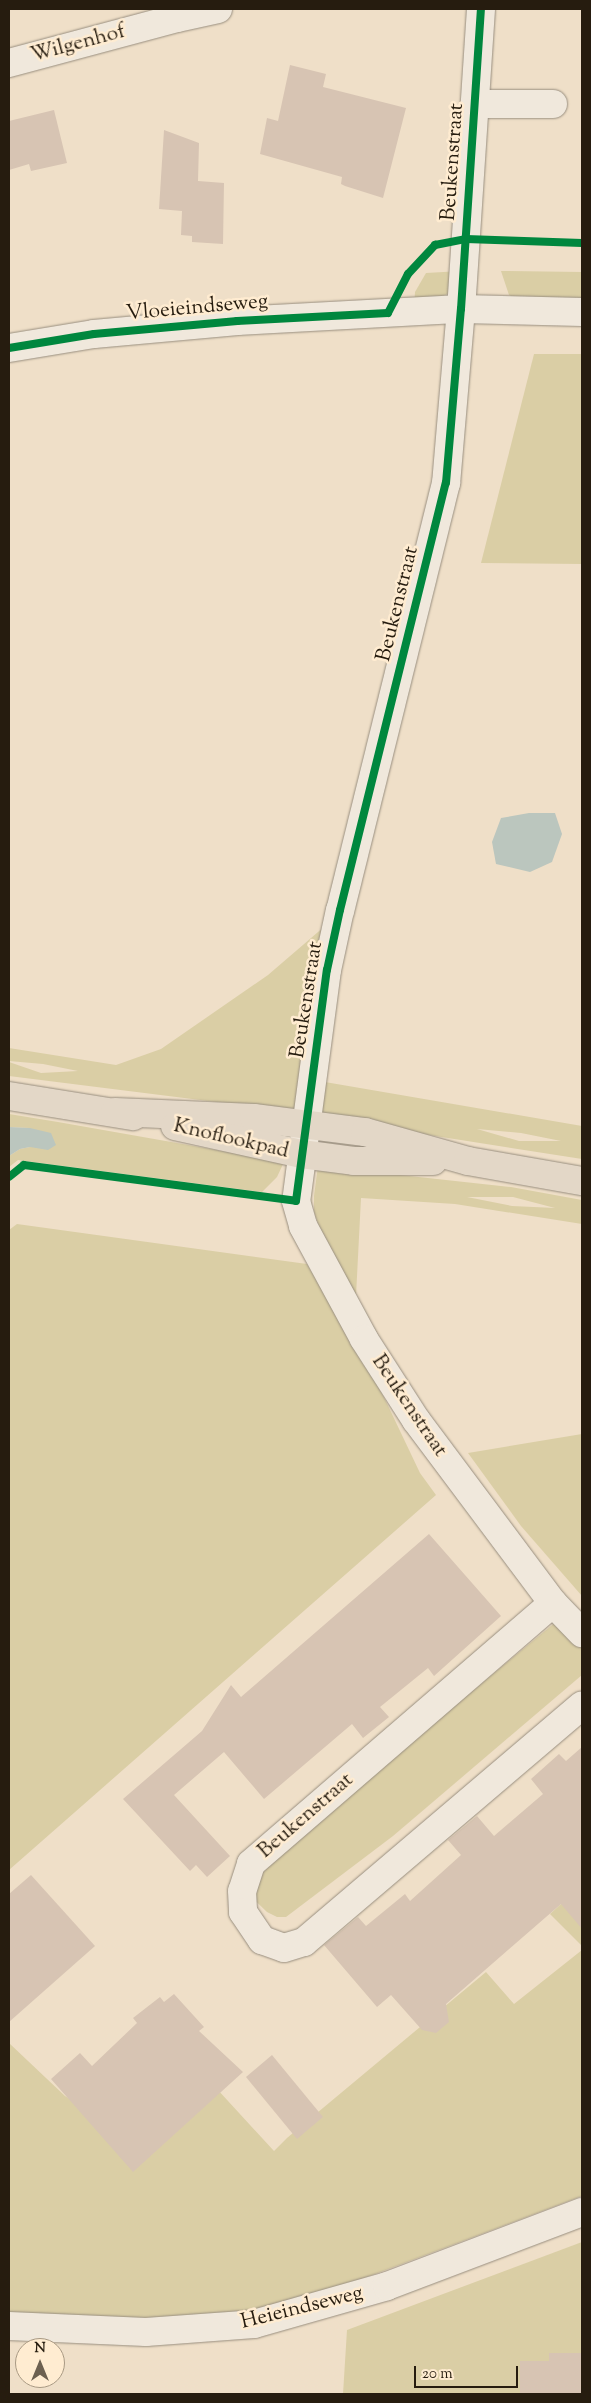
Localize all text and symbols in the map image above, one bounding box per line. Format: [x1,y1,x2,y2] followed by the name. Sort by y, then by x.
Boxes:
[28,19,128,69] street label: Wilgenhof
[436,102,470,222] street label: Beukenstraat
[125,289,269,327] street label: Vloeieindseweg
[372,544,424,664] street label: Beukenstraat
[285,940,329,1060] street label: Beukenstraat
[171,1114,291,1164] street label: Knoflookpad
[366,1350,452,1462] street label: Beukenstraat
[253,1768,359,1864] street label: Beukenstraat
[238,2281,366,2335] street label: Heieindseweg
[15,2338,65,2388] north arrow
[34,2339,46,2359] text: N
[416,2356,520,2388] scale bar
[422,2364,453,2385] text: 20 m

